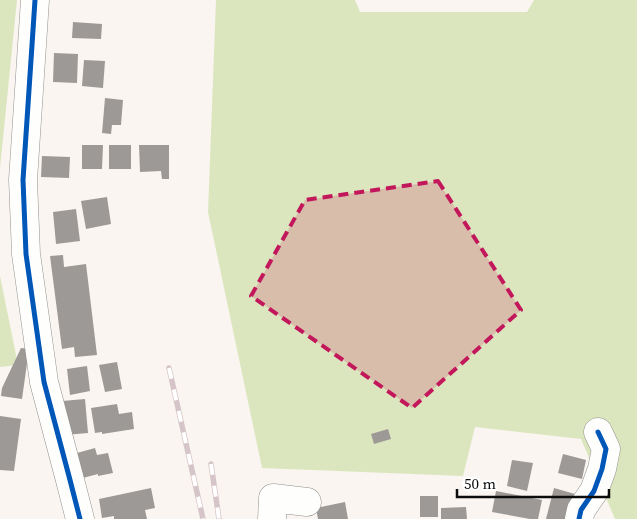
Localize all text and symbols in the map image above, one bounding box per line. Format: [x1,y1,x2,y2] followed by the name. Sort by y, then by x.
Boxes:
[457,466,610,498] scale bar
[464,473,496,494] text: 50 m

